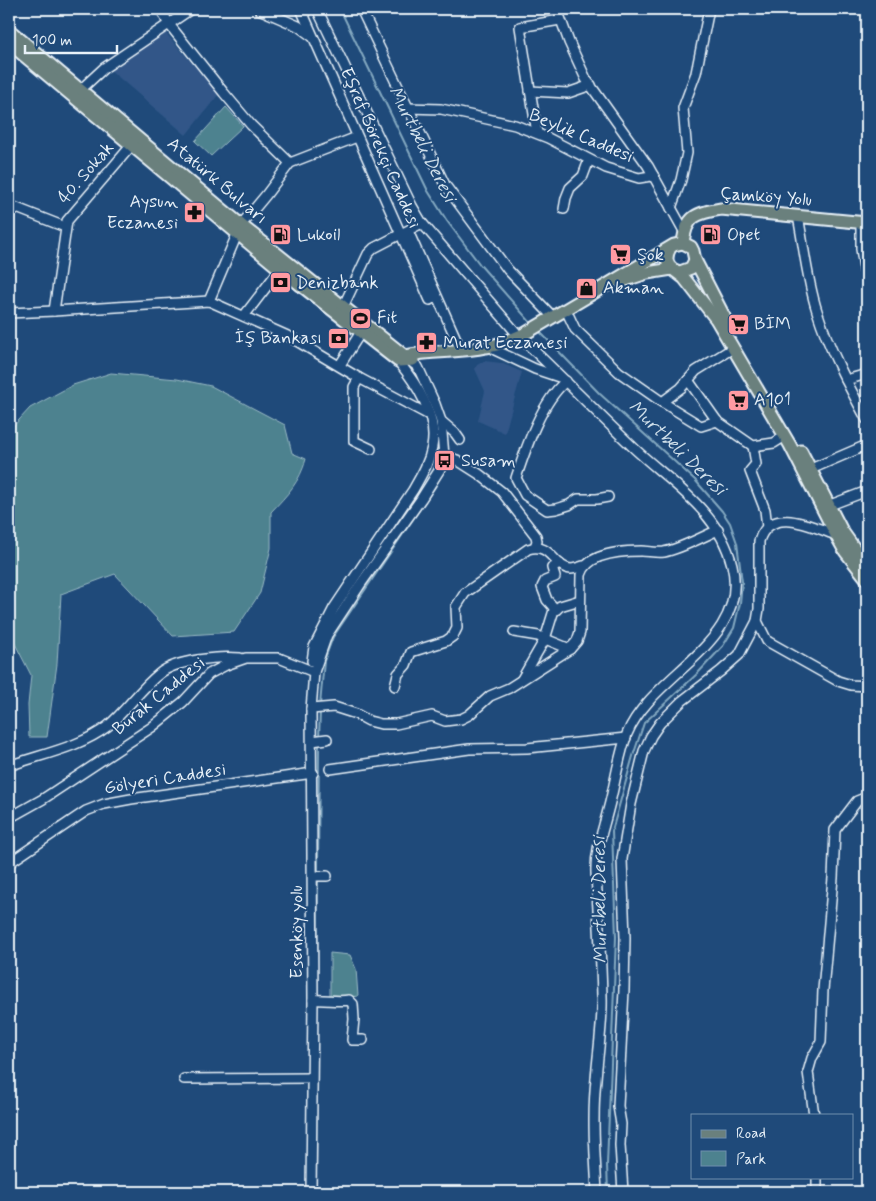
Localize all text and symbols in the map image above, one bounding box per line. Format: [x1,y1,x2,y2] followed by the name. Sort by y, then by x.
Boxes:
[25,22,118,54] scale bar
[32,31,72,51] text: 100 m
[334,64,426,232] street label: Eşref Börekçi Caddesi
[382,82,463,209] water label: Murtbeli Deresi
[525,103,637,169] street label: Beylik Caddesi
[162,132,272,230] street label: Atatürk Bulvarı
[52,137,120,209] street label: 40. Sokak
[719,182,813,212] street label: Çamköy Yolu
[107,190,178,235] place label: Aysun Eczanesi
[182,200,206,224] pharmacy icon: Aysun Eczanesi
[269,223,293,247] fuel station icon: Lukoil
[297,223,340,247] place label: Lukoil
[699,223,723,247] fuel station icon: Opet
[727,223,761,247] place label: Opet
[609,243,633,267] supermarket icon: Şok
[637,243,664,267] place label: Şok
[268,271,292,295] bank icon: Denizbank
[296,271,379,295] place label: Denizbank
[575,276,599,300] shop icon: Akman
[603,276,664,300] place label: Akman
[349,306,373,330] sports icon: Fit
[377,306,397,330] place label: Fit
[726,312,750,336] supermarket icon: BİM
[754,312,791,336] place label: BİM
[235,326,322,350] place label: İş Bankası
[326,326,350,350] bank icon: İş Bankası
[415,331,439,355] pharmacy icon: Murat Eczanesi
[443,331,567,355] place label: Murat Eczanesi
[726,388,750,412] supermarket icon: A101
[754,388,791,412] place label: A101
[623,395,733,503] water label: Murtbeli Deresi
[433,449,457,473] bus stop icon: Susam
[461,449,516,473] place label: Susam
[108,651,210,741] street label: Burak Caddesi
[102,758,228,800] street label: Gölyeri Caddesi
[586,834,614,964] water label: Murtbeli Deresi
[285,885,309,979] street label: Esenköy yolu
[691,1114,854,1178] legend
[736,1124,766,1144] text: Road
[736,1150,766,1170] text: Park

